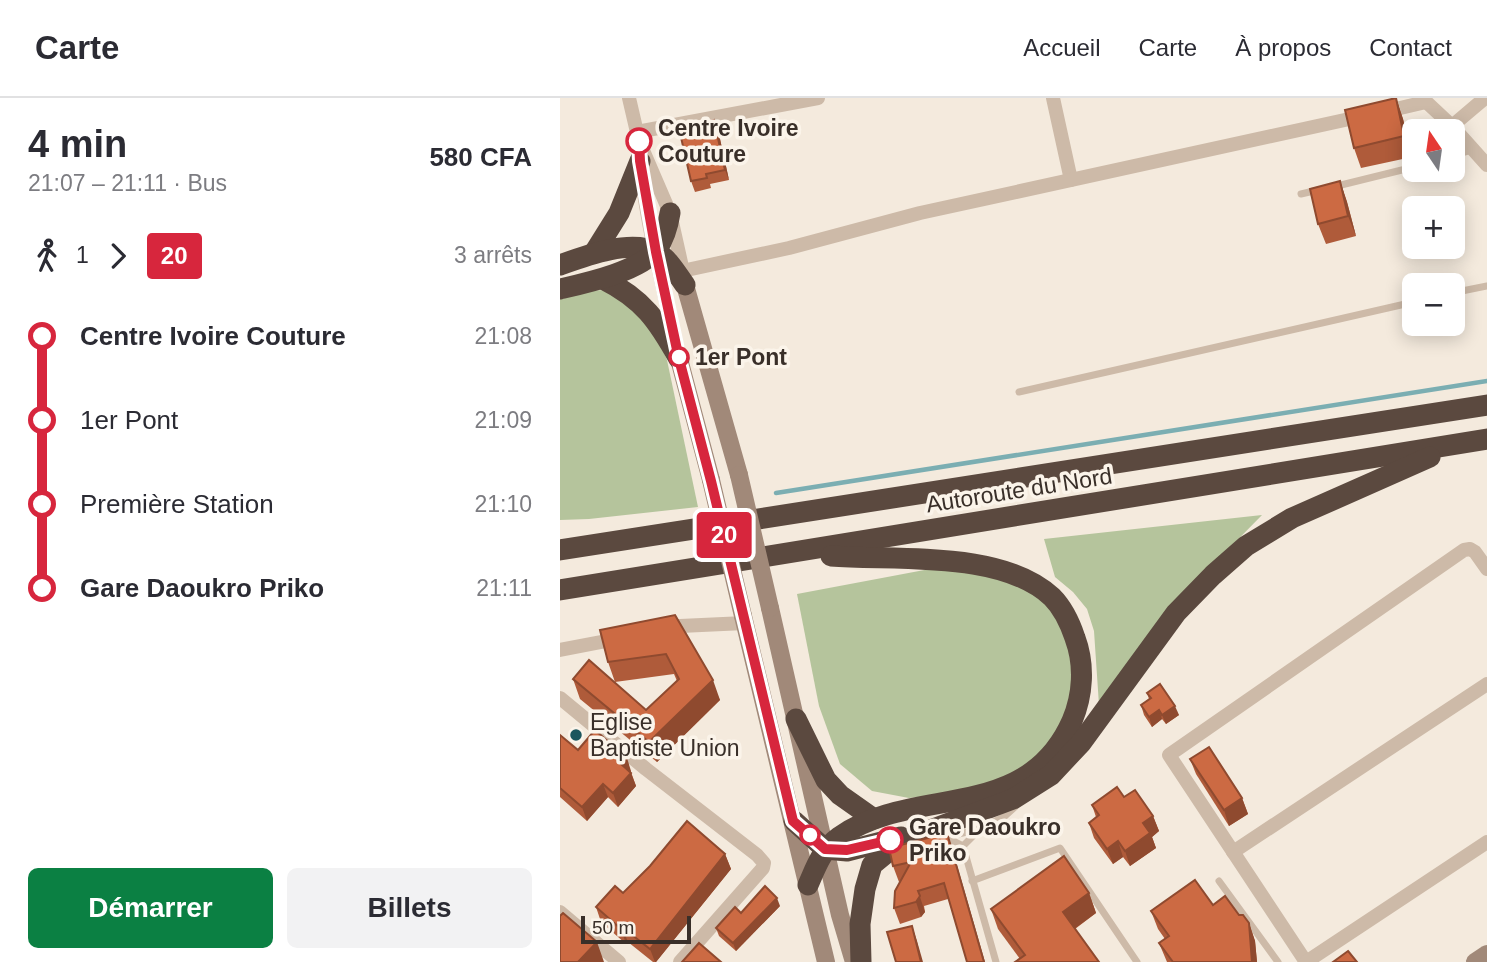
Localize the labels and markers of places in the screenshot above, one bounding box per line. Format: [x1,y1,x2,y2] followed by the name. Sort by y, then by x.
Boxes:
[658,115,799,167] place label: Centre Ivoire Couture
[626,128,652,154] marker: Centre Ivoire Couture
[695,344,787,370] place label: 1er Pont
[669,347,689,367] marker: 1er Pont
[590,709,740,761] place label: Eglise Baptiste Union
[568,727,584,743] marker: Eglise Baptiste Union
[909,814,1061,866] place label: Gare Daoukro Priko
[800,825,820,845] unlabelled marker
[877,827,903,853] marker: Gare Daoukro Priko

